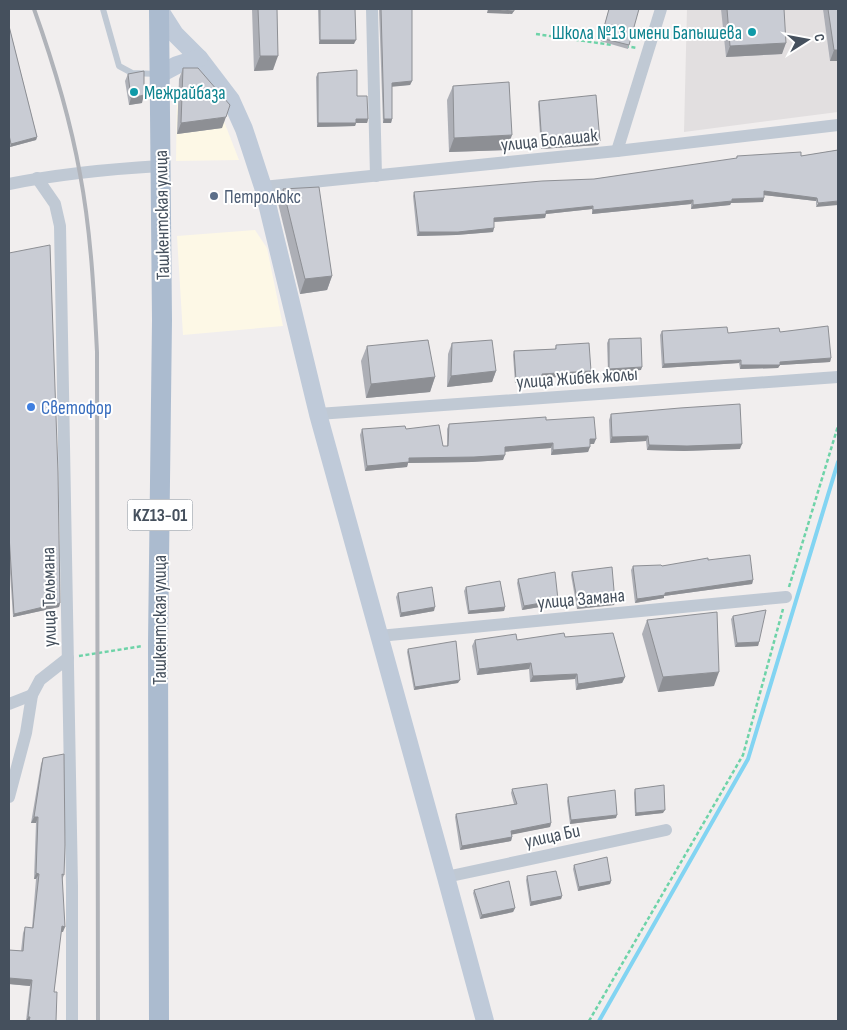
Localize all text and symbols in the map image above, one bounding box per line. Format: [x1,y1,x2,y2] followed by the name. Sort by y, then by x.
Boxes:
[782,15,832,65] north arrow
[552,22,742,45] place label: Школа №13 имени Бапышева
[746,26,758,38] marker: Школа №13 имени Бапышева
[810,32,828,43] text: С
[144,82,226,105] place label: Межрайбаза
[128,86,140,98] marker: Межрайбаза
[500,124,599,157] street label: улица Болашак
[150,150,175,280] street label: Ташкентская улица
[224,186,301,209] place label: Петролюкс
[208,190,220,202] marker: Петролюкс
[516,363,639,394] street label: улица Жибек жолы
[41,397,112,420] place label: Светофор
[25,401,37,413] marker: Светофор
[128,500,192,530] road number: KZ13-01
[37,547,62,647] street label: улица Тельмана
[149,555,172,685] street label: Ташкентская улица
[536,584,626,615] street label: улица Замана
[522,819,582,854] street label: улица Би

